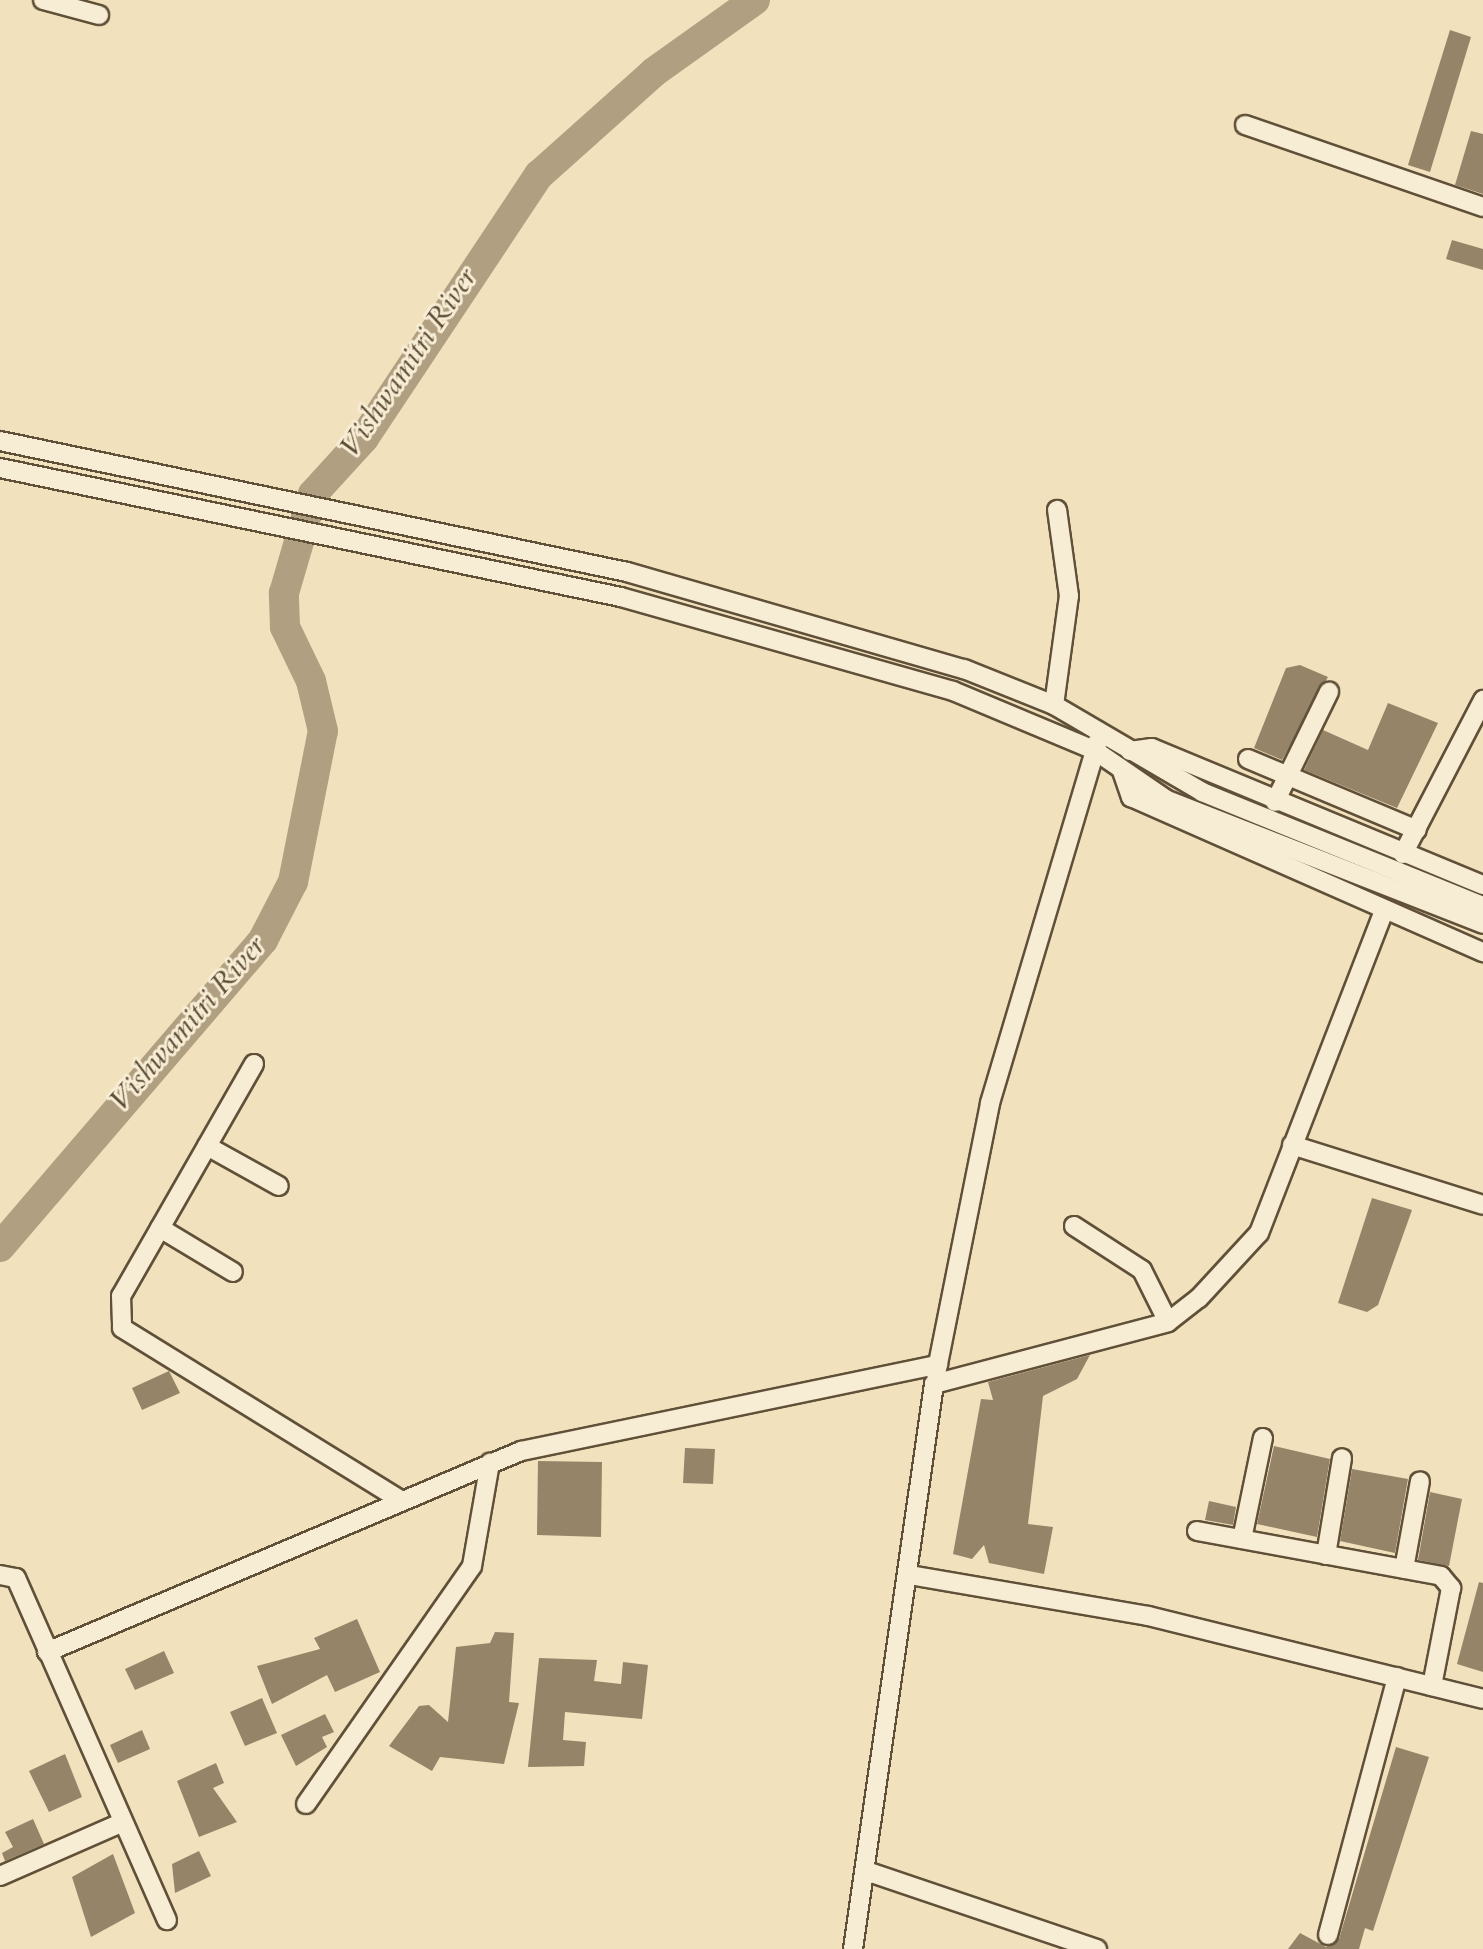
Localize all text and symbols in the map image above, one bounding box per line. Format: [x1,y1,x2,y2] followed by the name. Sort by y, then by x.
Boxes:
[332,262,484,464] water label: Vishwamitri River
[101,929,273,1119] water label: Vishwamitri River

